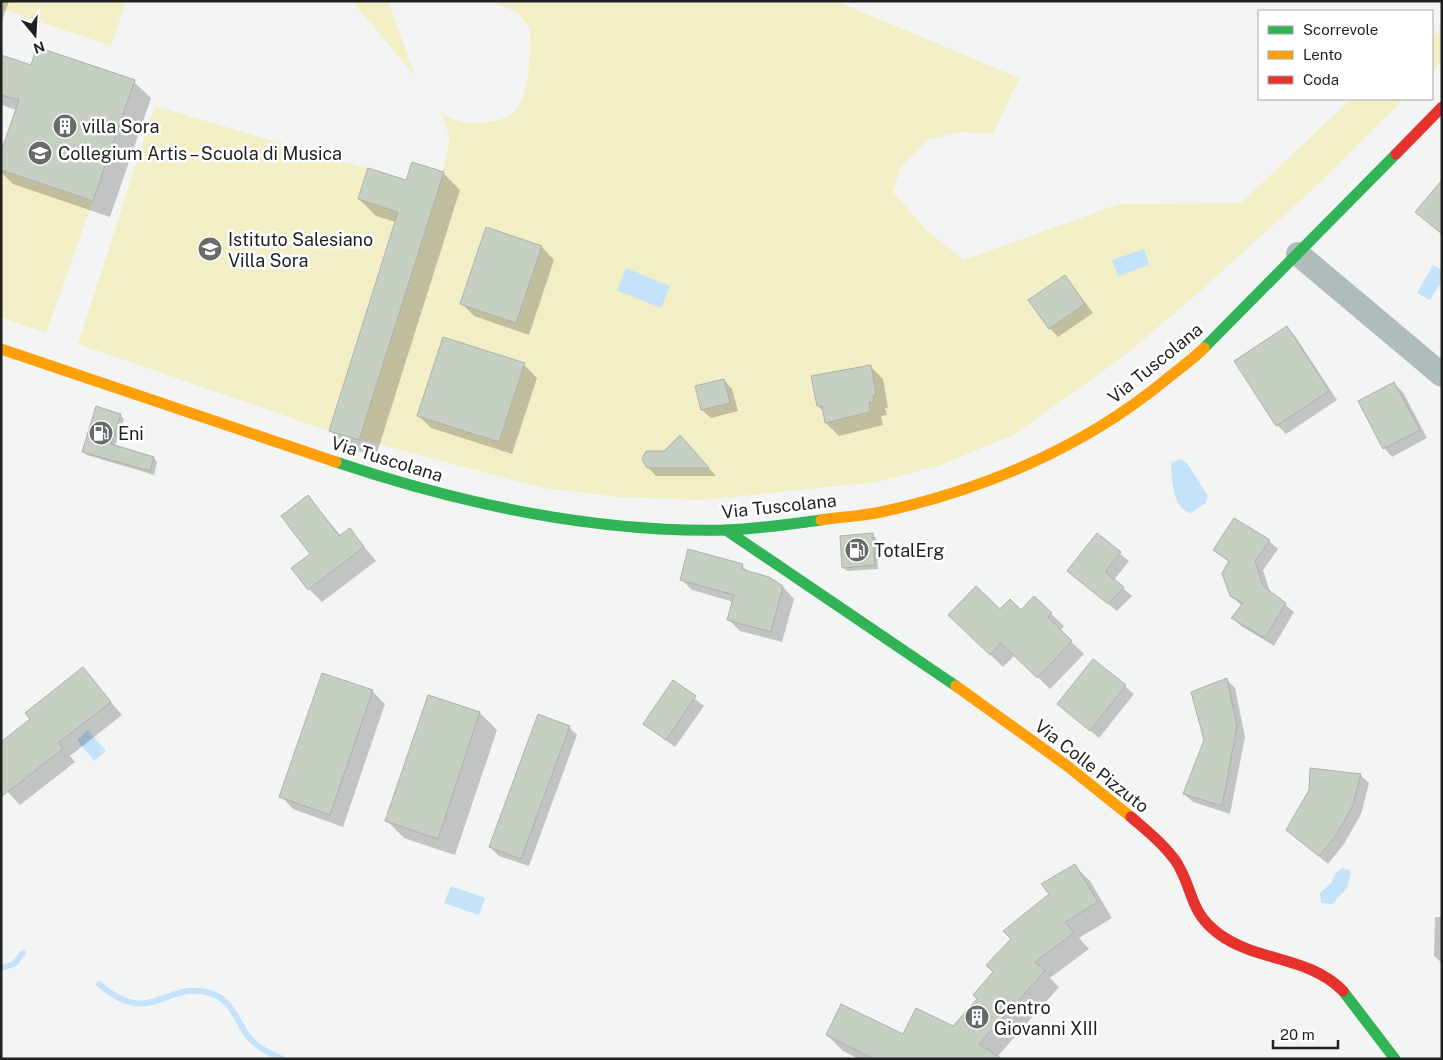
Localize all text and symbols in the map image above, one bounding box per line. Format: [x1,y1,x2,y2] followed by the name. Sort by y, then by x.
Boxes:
[10,10,60,60] north arrow
[1258,10,1433,100] legend
[1303,21,1378,38] text: Scorrevole
[31,38,47,57] text: N
[1303,46,1342,63] text: Lento
[1303,71,1339,88] text: Coda
[52,113,78,139] building icon: villa Sora
[82,116,159,137] place label: villa Sora
[27,140,53,166] school or university icon: Collegium Artis – Scuola di Musica
[58,143,342,164] place label: Collegium Artis – Scuola di Musica
[228,229,373,271] place label: Istituto Salesiano Villa Sora
[197,236,223,262] school or university icon: Istituto Salesiano Villa Sora
[1103,318,1207,408] street label: Via Tuscolana
[88,420,114,446] fuel station icon: Eni
[118,423,144,444] place label: Eni
[329,432,445,486] street label: Via Tuscolana
[720,490,838,522] street label: Via Tuscolana
[844,537,870,563] fuel station icon: TotalErg
[874,540,944,561] place label: TotalErg
[1031,715,1153,817] street label: Via Colle Pizzuto
[994,997,1098,1039] place label: Centro Giovanni XIII
[964,1004,990,1030] building icon: Centro Giovanni XIII
[1273,1018,1338,1050] scale bar
[1280,1026,1315,1043] text: 20 m

